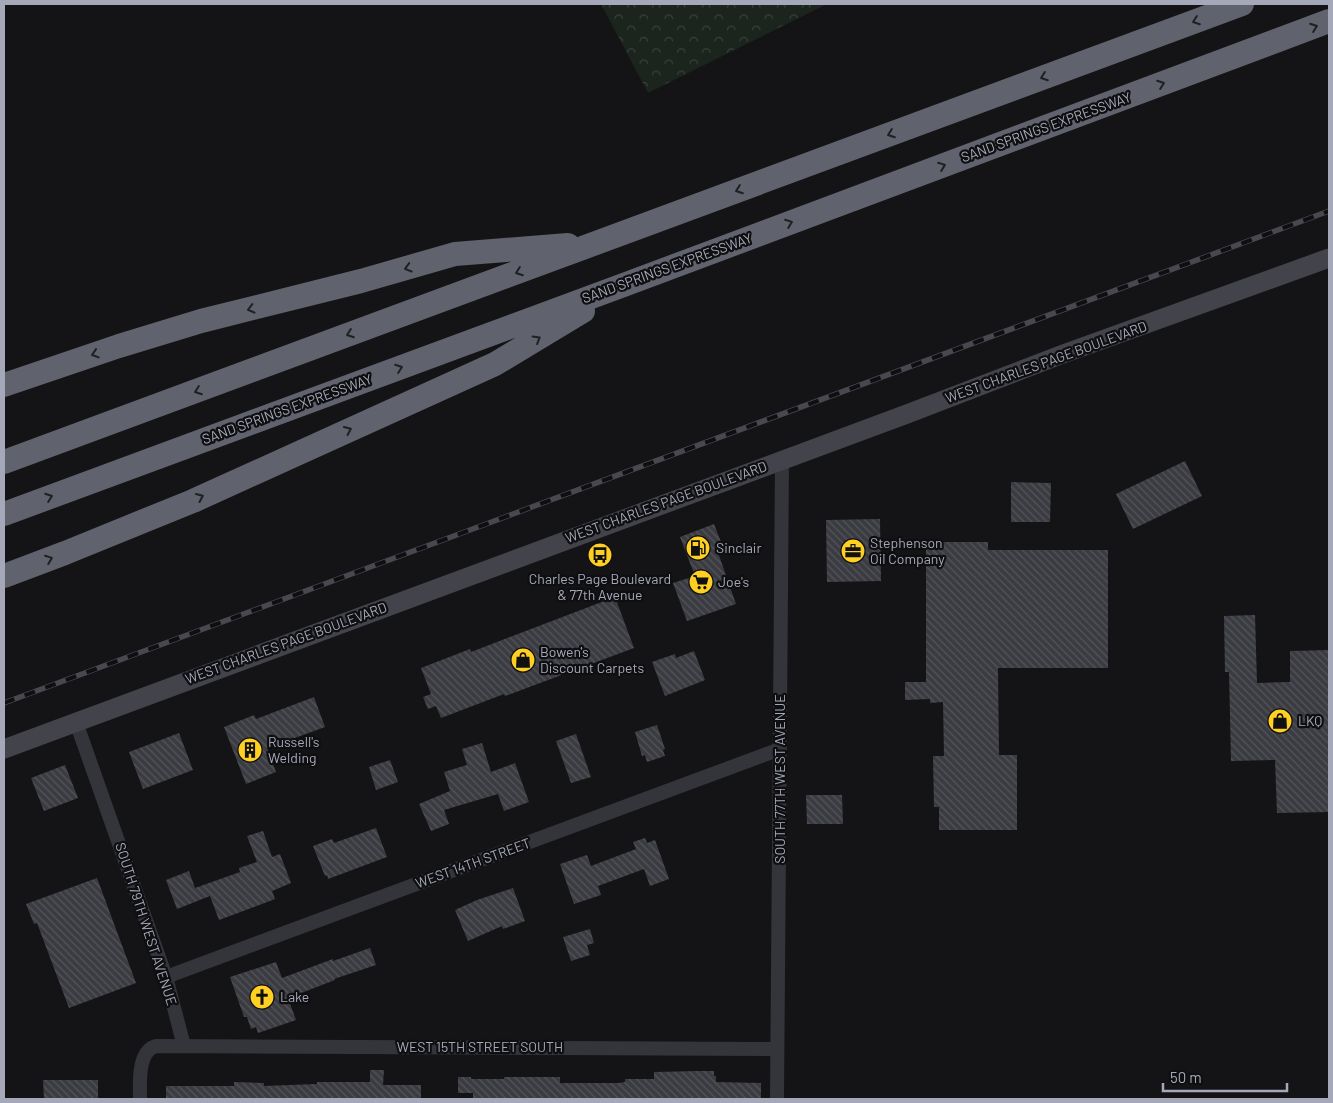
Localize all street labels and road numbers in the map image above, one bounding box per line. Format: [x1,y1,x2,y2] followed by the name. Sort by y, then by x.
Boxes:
[959,88,1133,165] street label: SAND SPRINGS EXPRESSWAY
[580,229,754,306] street label: SAND SPRINGS EXPRESSWAY
[943,317,1149,406] street label: WEST CHARLES PAGE BOULEVARD
[200,370,374,447] street label: SAND SPRINGS EXPRESSWAY
[563,457,769,546] street label: WEST CHARLES PAGE BOULEVARD
[183,598,389,687] street label: WEST CHARLES PAGE BOULEVARD
[771,694,788,864] street label: SOUTH 77TH WEST AVENUE
[413,834,533,891] street label: WEST 14TH STREET
[112,840,181,1007] street label: SOUTH 79TH WEST AVENUE
[397,1038,563,1055] street label: WEST 15TH STREET SOUTH

